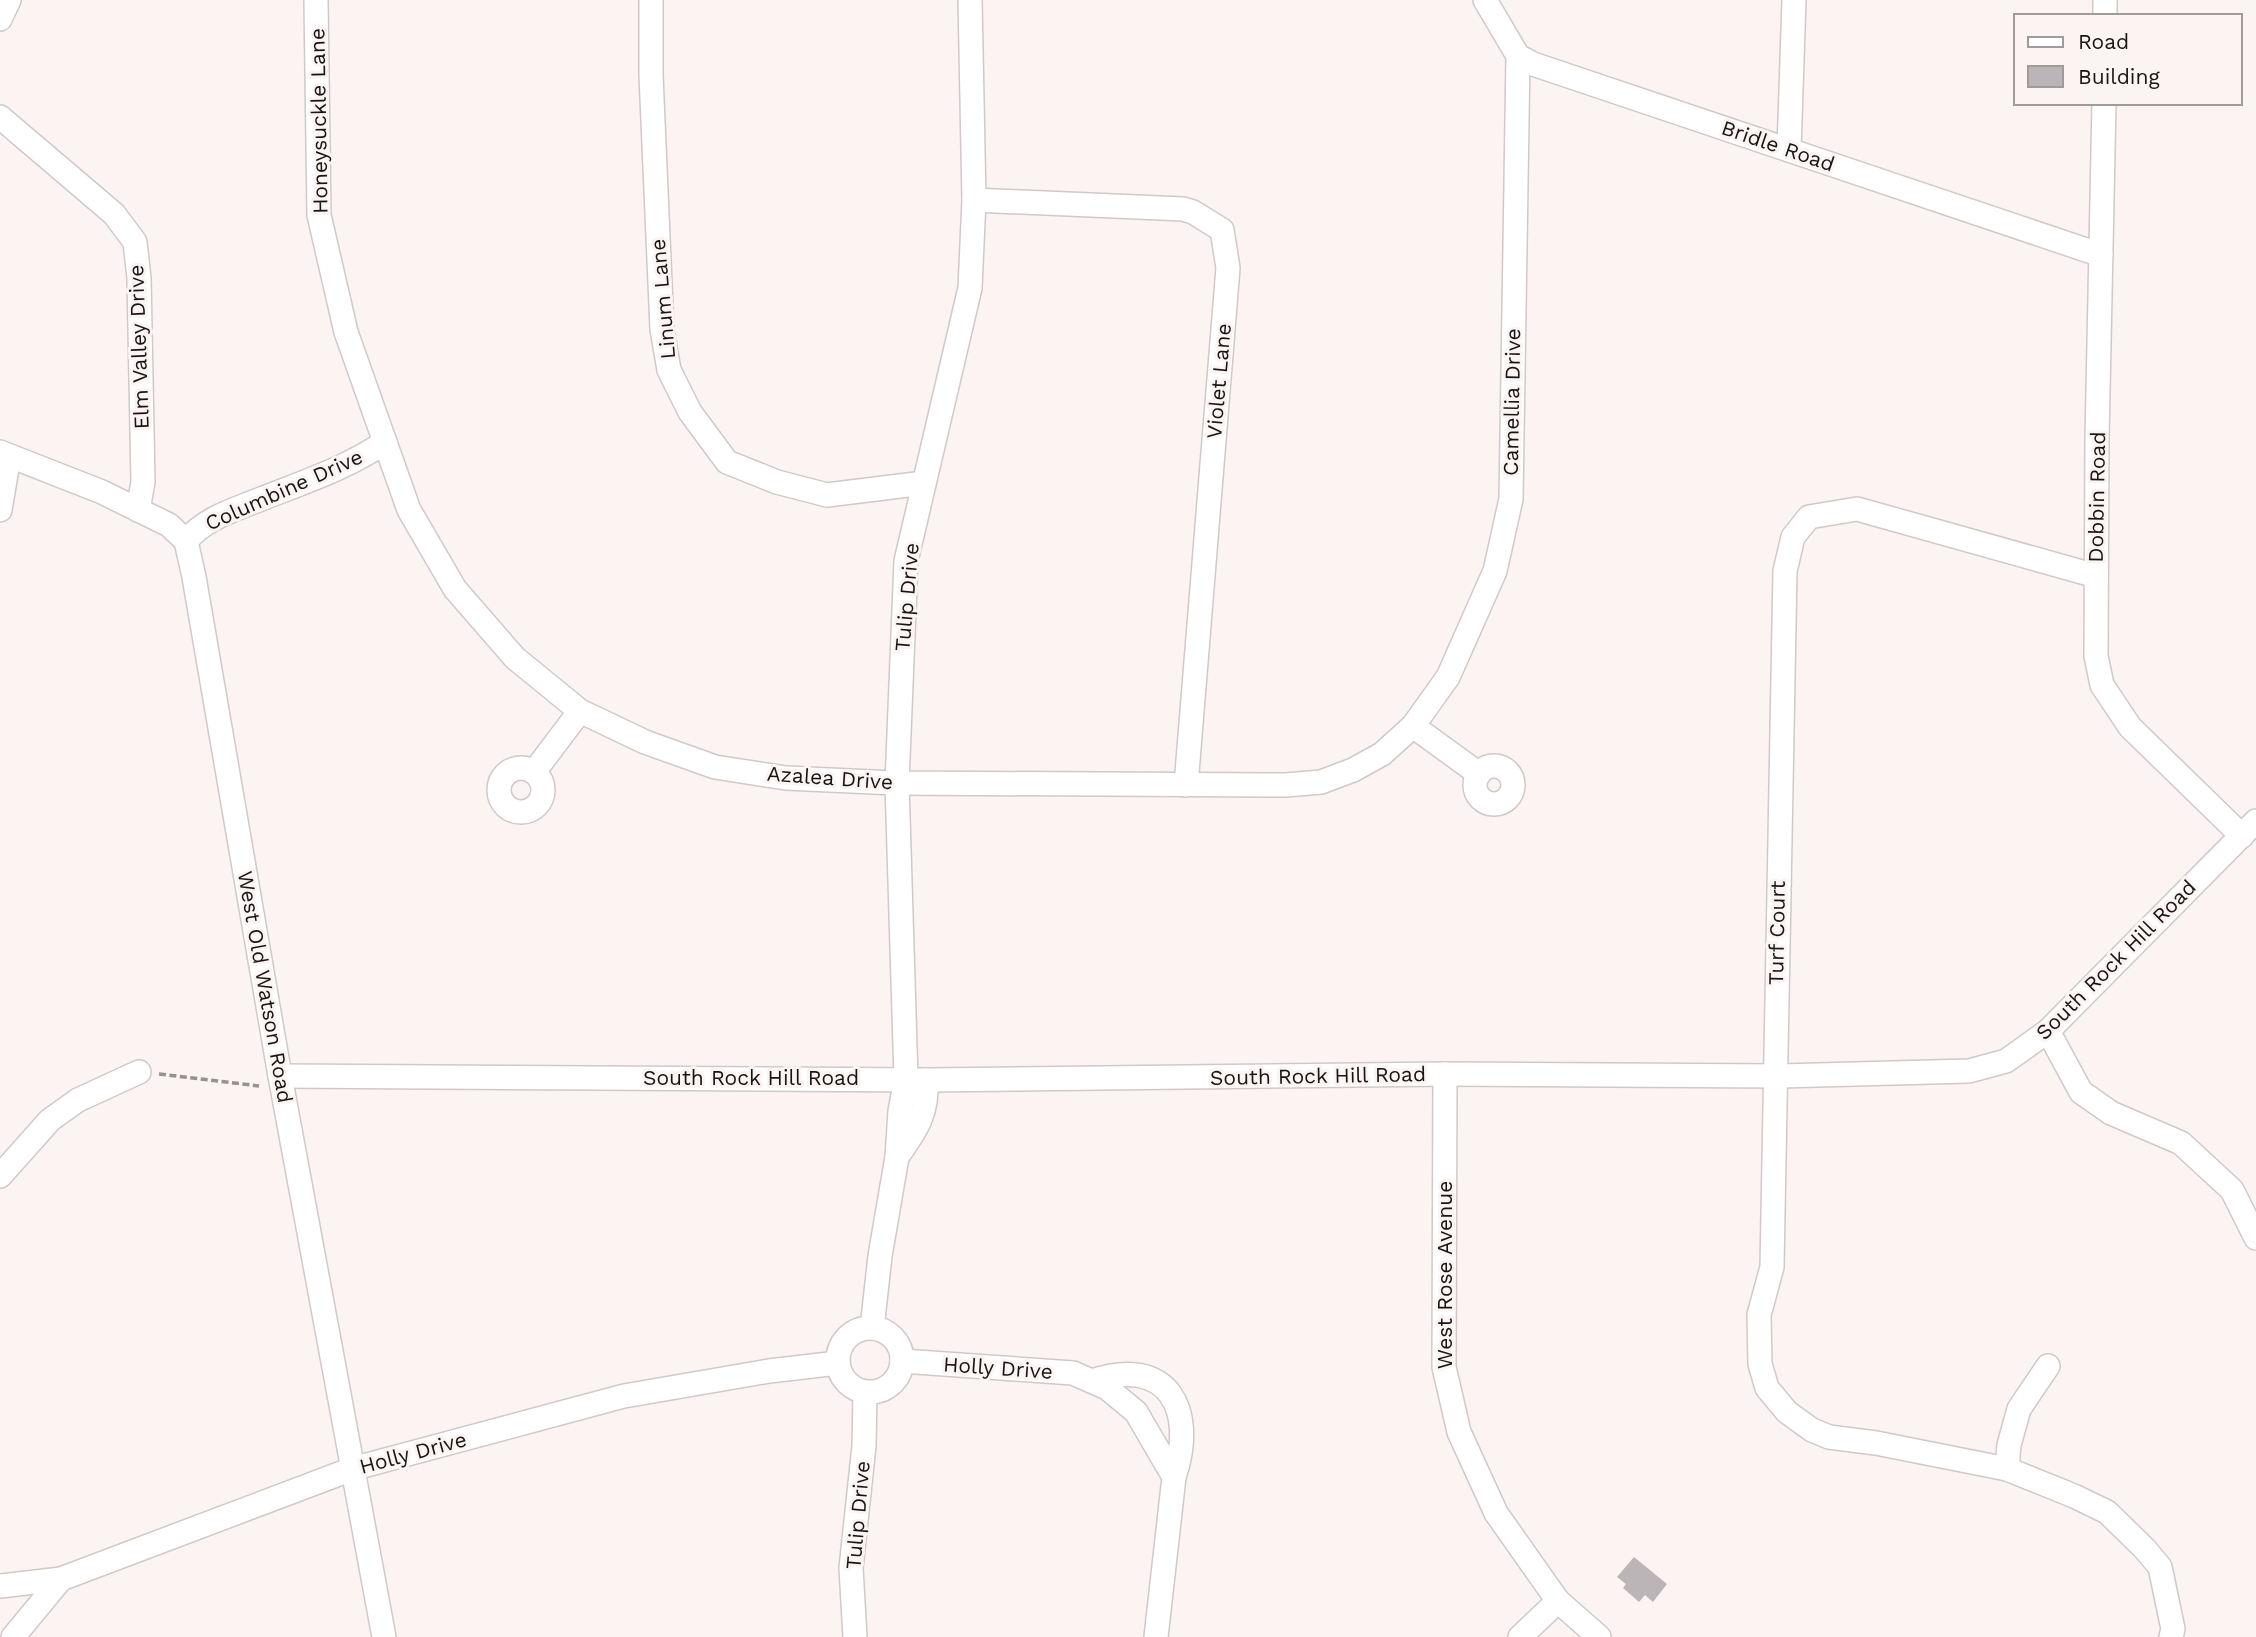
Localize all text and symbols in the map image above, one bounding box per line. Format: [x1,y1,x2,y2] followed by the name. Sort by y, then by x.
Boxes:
[2014,14,2242,105] legend
[304,28,333,214] street label: Honeysuckle Lane
[2078,29,2129,54] text: Road
[2078,64,2160,89] text: Building
[1718,114,1838,177] street label: Bridle Road
[645,238,680,360] street label: Linum Lane
[123,264,154,430] street label: Elm Valley Drive
[1201,322,1236,440] street label: Violet Lane
[1498,328,1525,476] street label: Camellia Drive
[2083,431,2110,563] street label: Dobbin Road
[201,444,366,535] street label: Columbine Drive
[889,542,924,652] street label: Tulip Drive
[766,761,894,794] street label: Azalea Drive
[233,869,298,1105] street label: West Old Watson Road
[2030,874,2201,1045] street label: South Rock Hill Road
[1763,881,1790,985] street label: Turf Court
[1210,1061,1426,1090] street label: South Rock Hill Road
[643,1065,859,1090] street label: South Rock Hill Road
[1432,1181,1457,1369] street label: West Rose Avenue
[942,1351,1054,1384] street label: Holly Drive
[357,1426,469,1479] street label: Holly Drive
[840,1460,875,1570] street label: Tulip Drive

